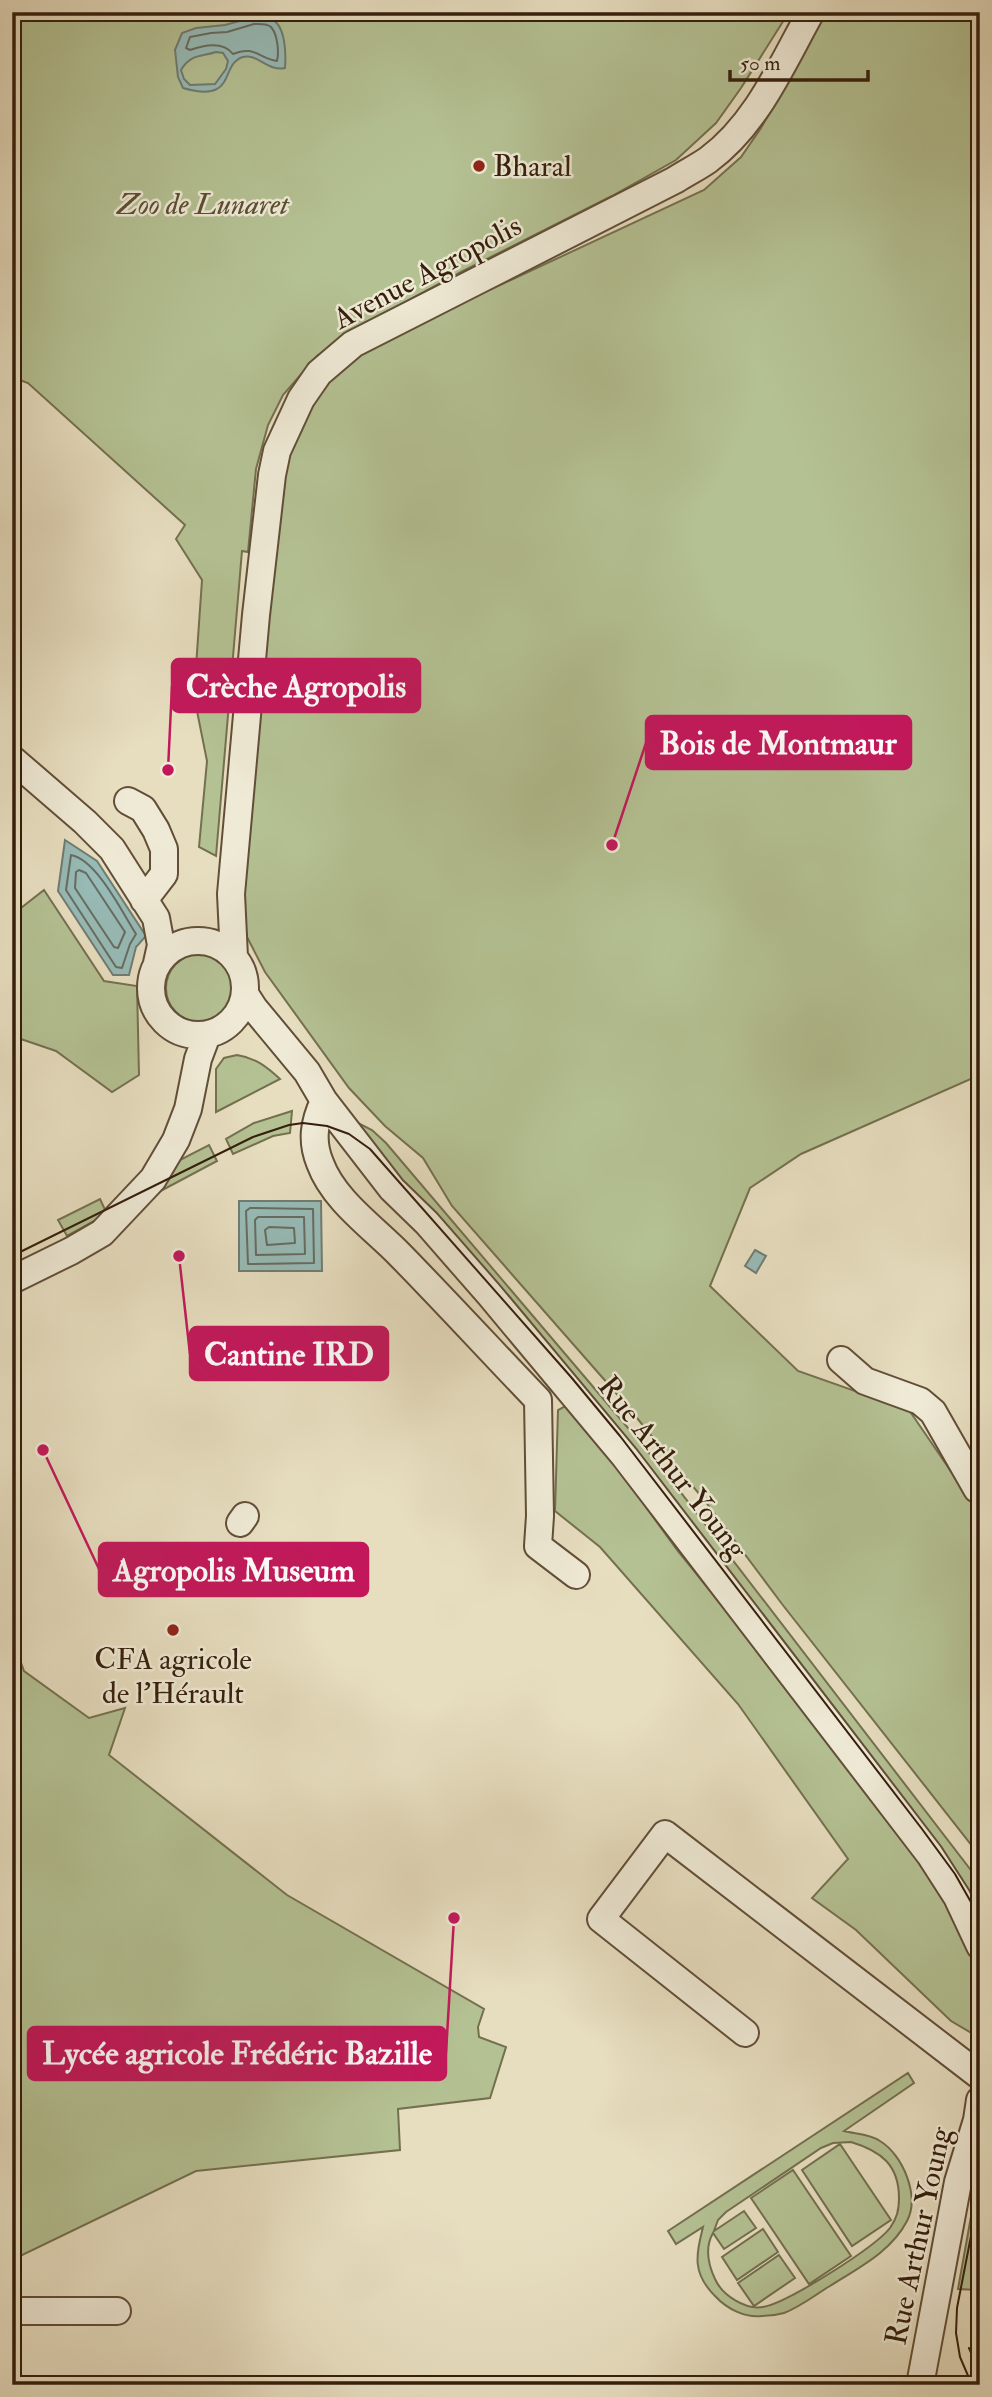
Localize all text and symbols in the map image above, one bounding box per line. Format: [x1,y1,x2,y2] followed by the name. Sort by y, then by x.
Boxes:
[730,38,868,82] scale bar
[740,50,781,77] text: 50 m
[493,148,572,185] place label: Bharal
[471,158,487,174] marker: Bharal
[115,186,290,223] park label: Zoo de Lunaret
[326,207,528,338] street label: Avenue Agropolis
[172,659,420,712] callout: Crèche Agropolis
[186,667,406,707] text: Crèche Agropolis
[646,716,911,769] callout: Bois de Montmaur
[659,724,898,764] text: Bois de Montmaur
[190,1327,388,1380] callout: Cantine IRD
[204,1335,374,1375] text: Cantine IRD
[590,1368,756,1567] street label: Rue Arthur Young
[99,1543,368,1596] callout: Agropolis Museum
[111,1551,355,1591] text: Agropolis Museum
[165,1622,181,1638] marker: CFA agricole de l'Hérault
[94,1641,252,1712] place label: CFA agricole de l'Hérault
[28,2027,446,2080] callout: Lycée agricole Frédéric Bazille
[42,2034,433,2074] text: Lycée agricole Frédéric Bazille
[877,2123,960,2349] street label: Rue Arthur Young

